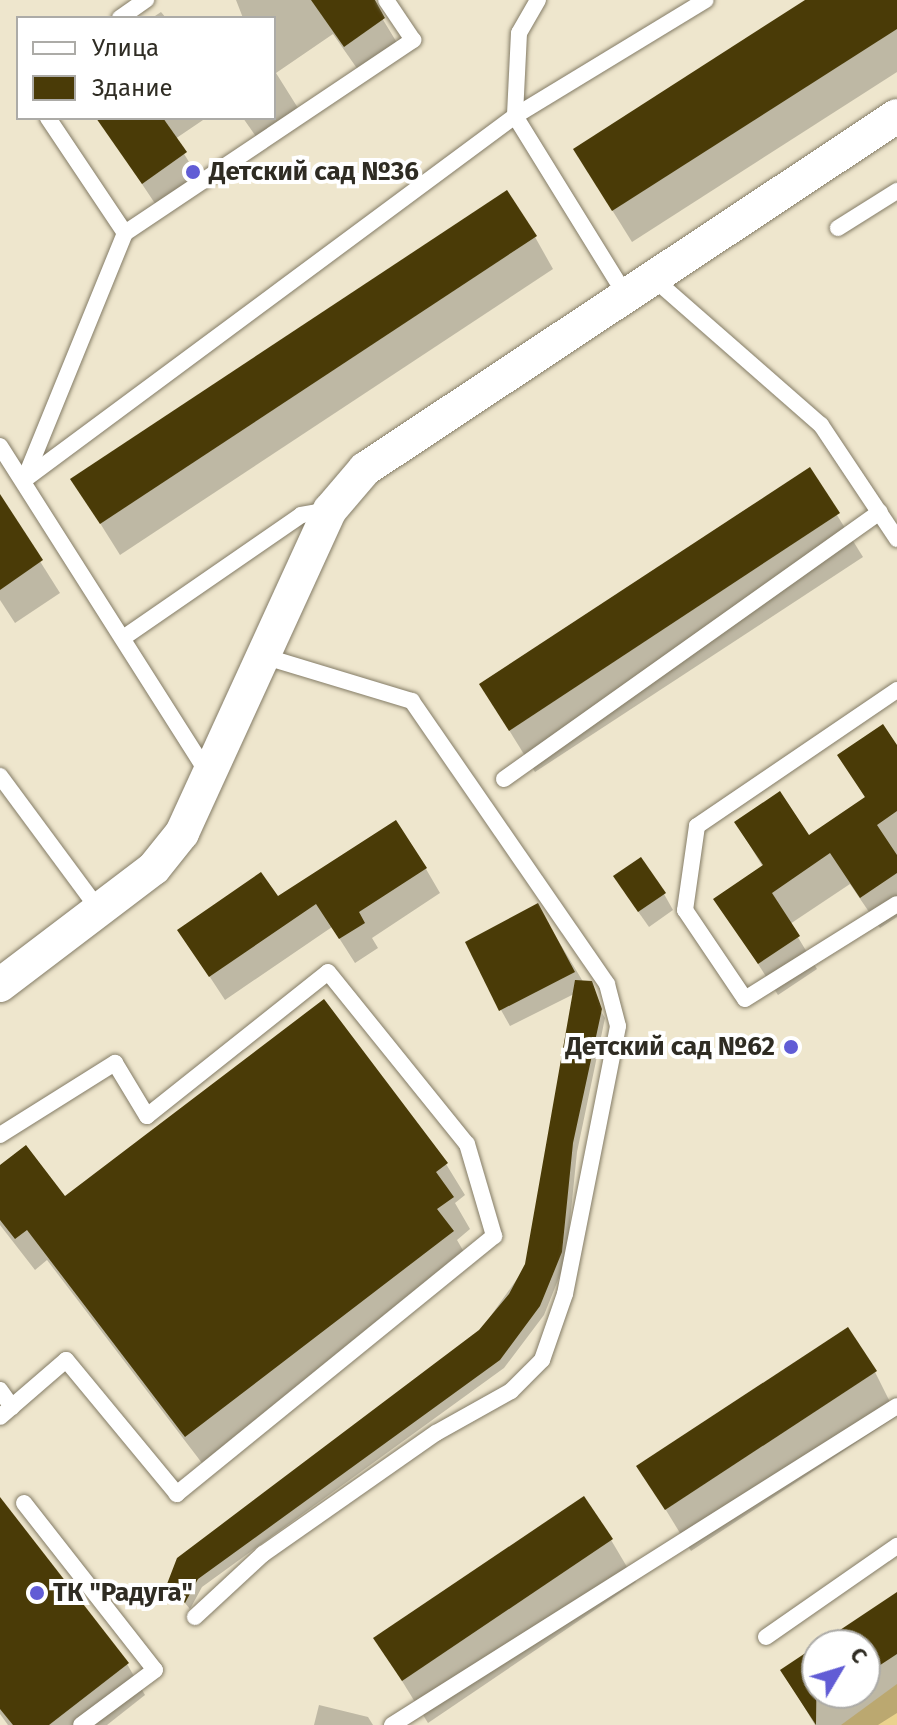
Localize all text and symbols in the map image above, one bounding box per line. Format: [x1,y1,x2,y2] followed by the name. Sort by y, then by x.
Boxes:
[16,16,276,120] legend
[92,34,159,62] text: Улица
[92,74,173,102] text: Здание
[209,156,419,188] place label: Детский сад №36
[184,163,202,181] marker: Детский сад №36
[565,1031,775,1063] place label: Детский сад №62
[782,1038,800,1056] marker: Детский сад №62
[53,1577,193,1609] place label: ТК "Радуга"
[28,1584,46,1602] marker: ТК "Радуга"
[801,1629,881,1709] north arrow
[844,1642,873,1668] text: С

